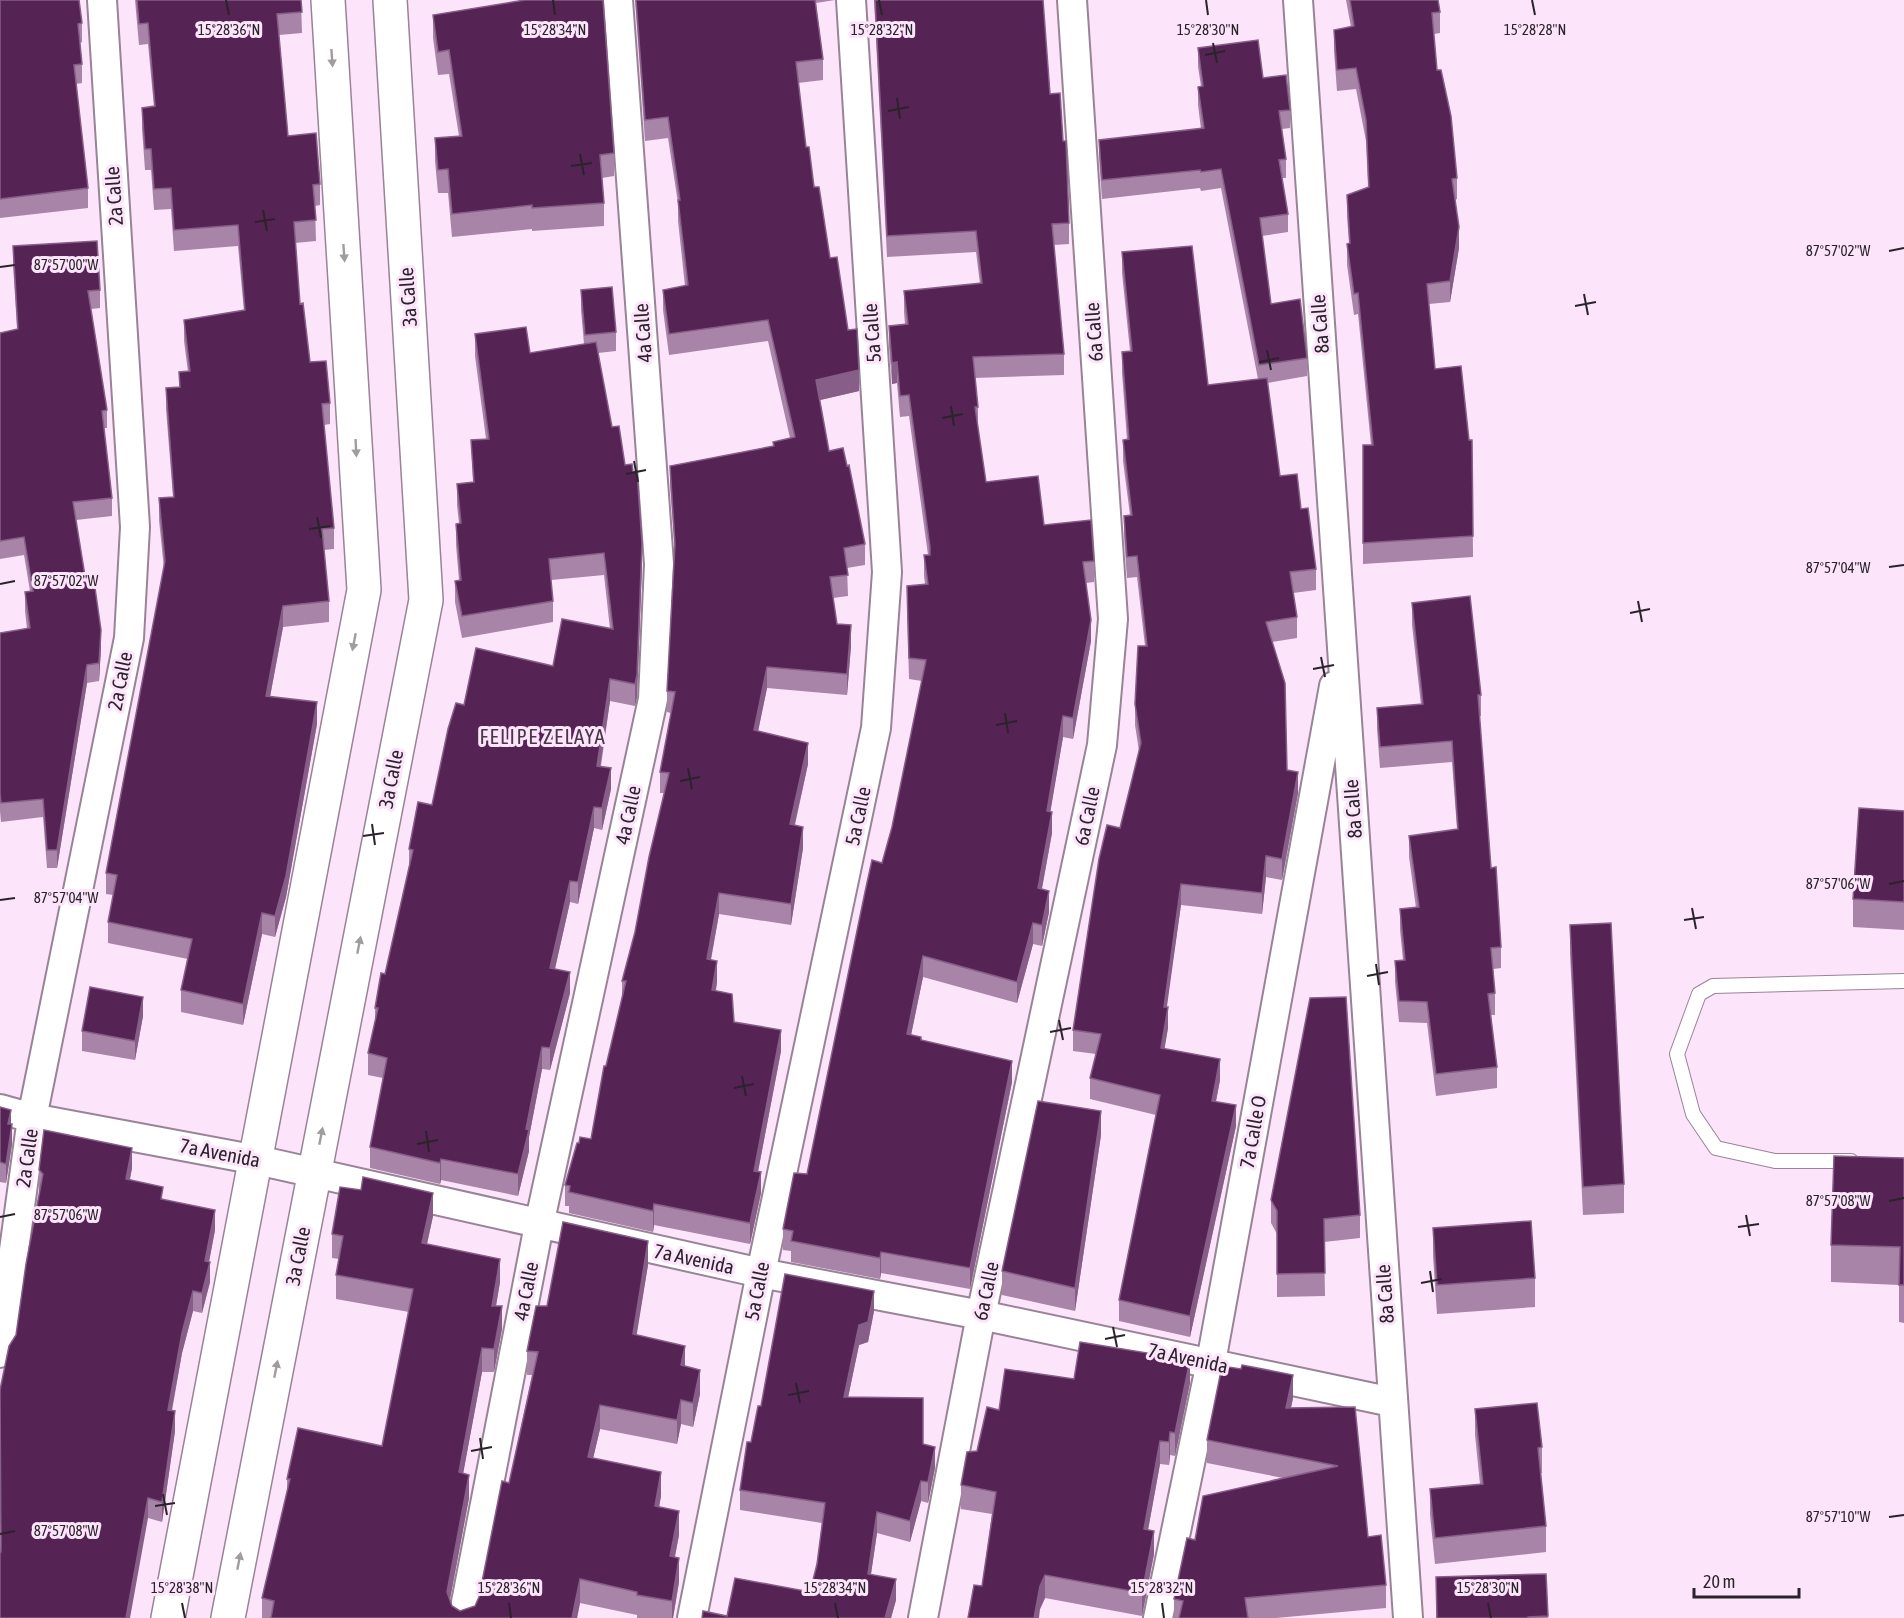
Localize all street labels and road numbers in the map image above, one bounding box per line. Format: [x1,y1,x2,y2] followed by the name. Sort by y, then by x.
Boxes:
[100,166,127,226] street label: 2a Calle
[394,267,421,327] street label: 3a Calle
[1306,294,1333,354] street label: 8a Calle
[1080,302,1107,362] street label: 6a Calle
[629,303,656,363] street label: 4a Calle
[858,303,885,363] street label: 5a Calle
[103,650,136,712] street label: 2a Calle
[374,748,407,810] street label: 3a Calle
[1339,779,1366,839] street label: 8a Calle
[610,784,645,846] street label: 4a Calle
[840,785,875,847] street label: 5a Calle
[1069,785,1104,847] street label: 6a Calle
[1235,1094,1270,1170] street label: 7a Calle O
[11,1127,42,1189] street label: 2a Calle
[178,1133,262,1172] street label: 7a Avenida
[281,1225,314,1287] street label: 3a Calle
[652,1239,736,1278] street label: 7a Avenida
[509,1260,542,1322] street label: 4a Calle
[740,1260,773,1322] street label: 5a Calle
[968,1260,1003,1322] street label: 6a Calle
[1371,1264,1398,1324] street label: 8a Calle
[1146,1338,1230,1377] street label: 7a Avenida

